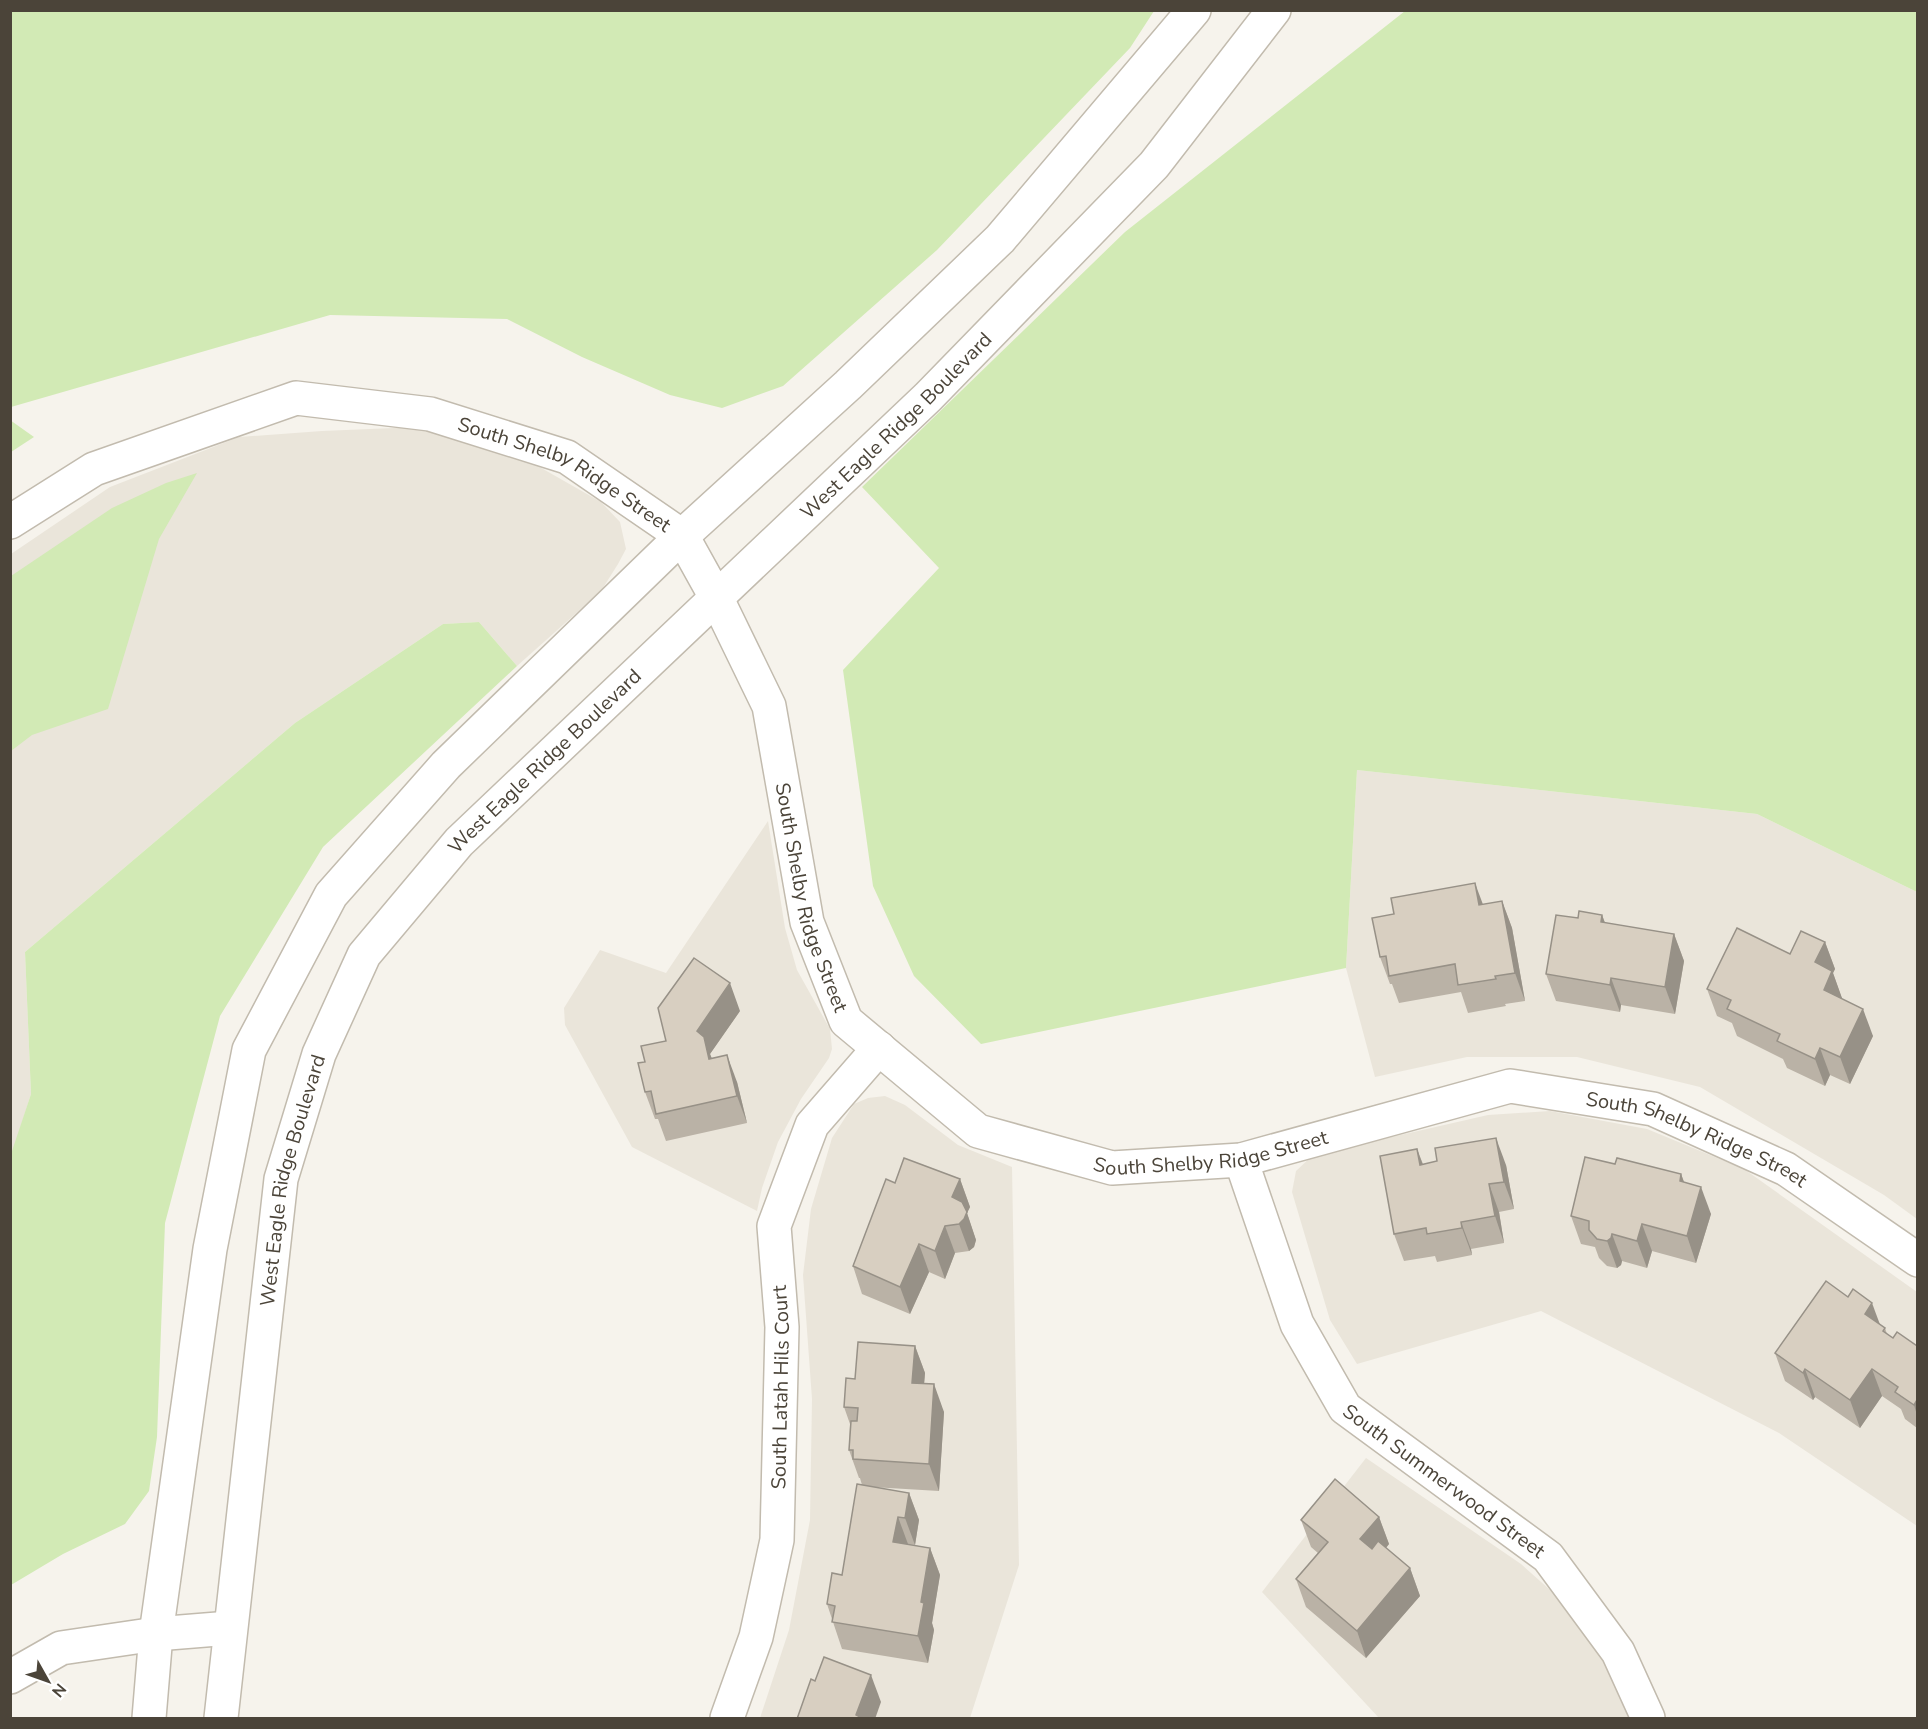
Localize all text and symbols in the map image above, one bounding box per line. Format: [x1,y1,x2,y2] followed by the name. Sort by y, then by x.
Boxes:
[795,326,998,525] street label: West Eagle Ridge Boulevard
[454,411,677,539] street label: South Shelby Ridge Street
[442,663,647,860] street label: West Eagle Ridge Boulevard
[769,780,855,1017] street label: South Shelby Ridge Street
[254,1051,332,1308] street label: West Eagle Ridge Boulevard
[1584,1085,1814,1194] street label: South Shelby Ridge Street
[1090,1124,1332,1183] street label: South Shelby Ridge Street
[765,1283,796,1490] street label: South Latah Hils Court
[1337,1398,1551,1565] street label: South Summerwood Street
[18,1651,78,1711] north arrow
[46,1678,71,1702] text: N

